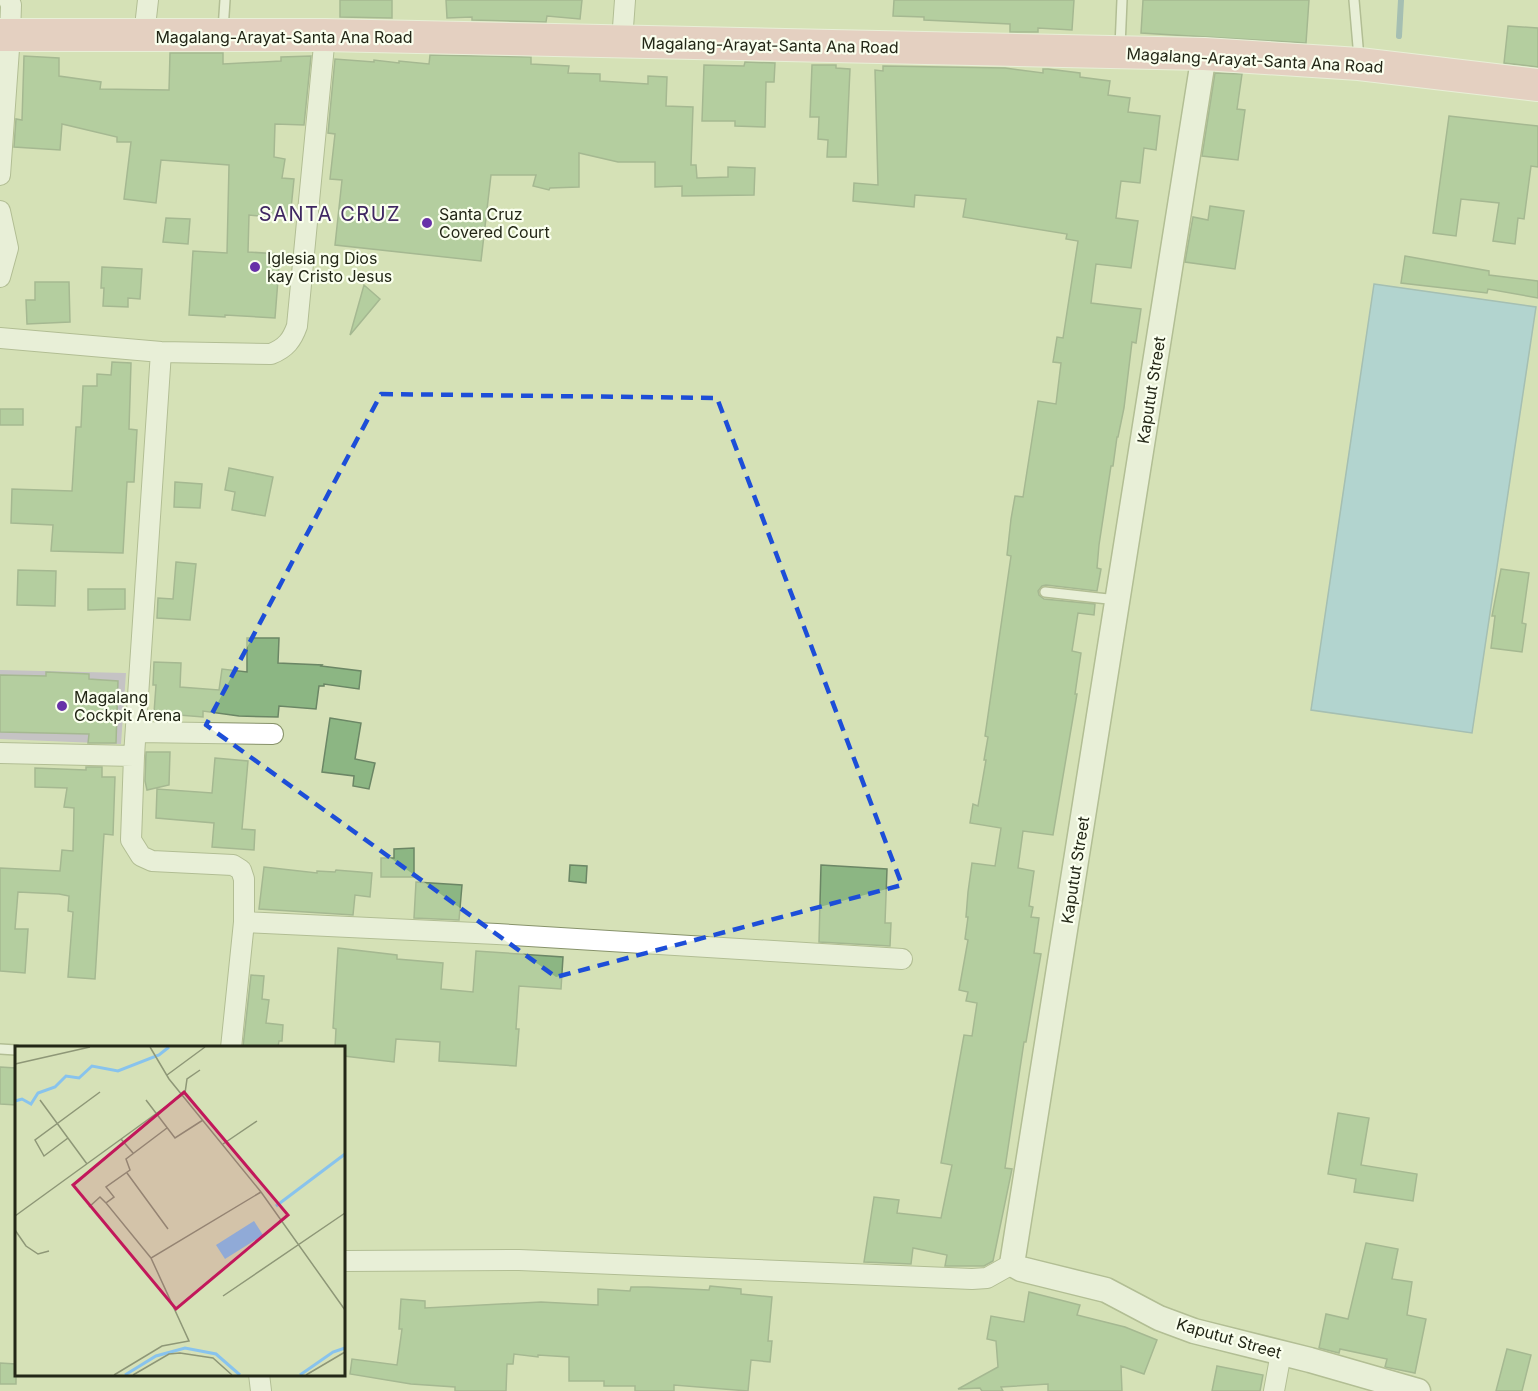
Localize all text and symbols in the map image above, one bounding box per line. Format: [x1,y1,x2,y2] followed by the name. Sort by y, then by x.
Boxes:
[155,27,413,47] street label: Magalang-Arayat-Santa Ana Road
[641,33,899,57] street label: Magalang-Arayat-Santa Ana Road
[1126,43,1384,77] street label: Magalang-Arayat-Santa Ana Road
[259,202,401,226] district label: SANTA CRUZ
[439,204,550,242] place label: Santa Cruz Covered Court
[420,216,434,230] marker: Santa Cruz Covered Court
[267,248,392,286] place label: Iglesia ng Dios kay Cristo Jesus
[248,260,262,274] marker: Iglesia ng Dios kay Cristo Jesus
[1133,335,1169,445] street label: Kaputut Street
[74,687,181,725] place label: Magalang Cockpit Arena
[55,699,69,713] marker: Magalang Cockpit Arena
[1057,815,1093,925] street label: Kaputut Street
[15,1046,345,1376] inset map
[1174,1313,1284,1363] street label: Kaputut Street

